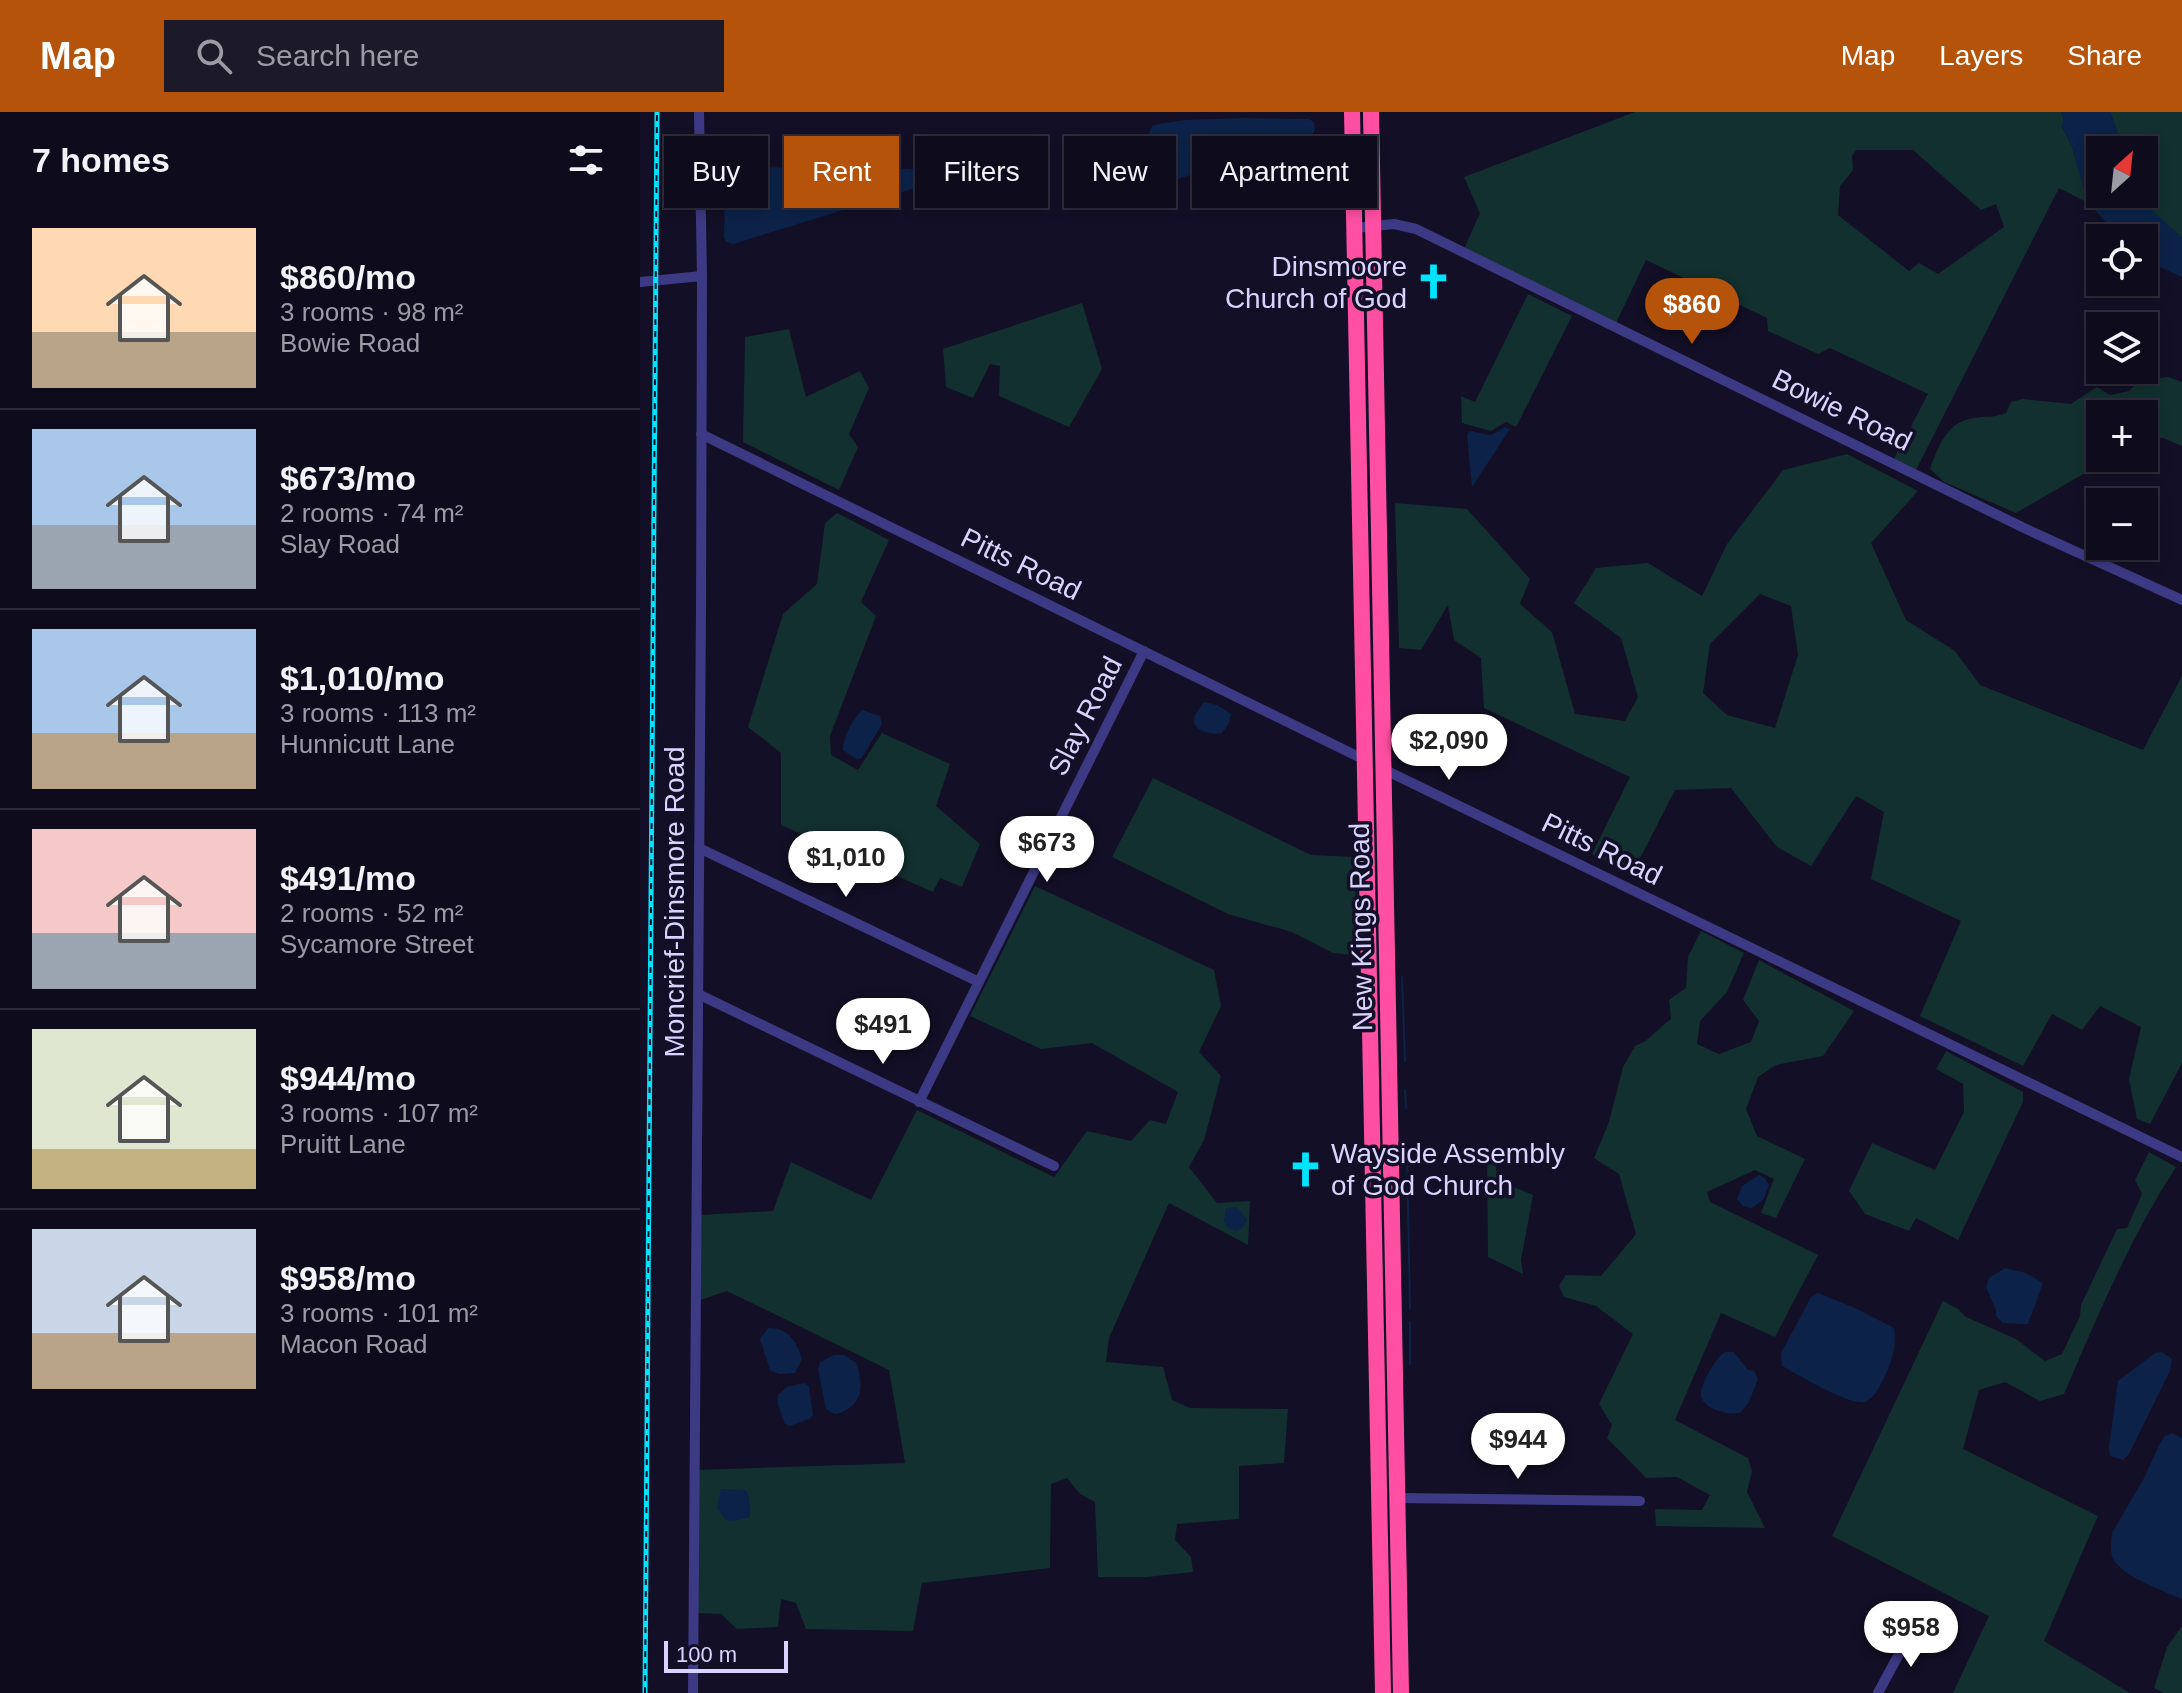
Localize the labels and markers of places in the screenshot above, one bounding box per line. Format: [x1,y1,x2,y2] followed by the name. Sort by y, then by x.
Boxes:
[1225,251,1407,314] place label: Dinsmoore Church of God
[1414,263,1452,301] church icon: Dinsmoore Church of God
[1645,278,1739,346] pin: $860
[1384,714,1514,782] pin: $2,090
[1000,816,1094,884] pin: $673
[781,831,911,899] pin: $1,010
[836,998,930,1066] pin: $491
[1331,1138,1565,1201] place label: Wayside Assembly of God Church
[1286,1150,1324,1188] church icon: Wayside Assembly of God Church
[1471,1413,1565,1481] pin: $944
[1864,1601,1958,1669] pin: $958

